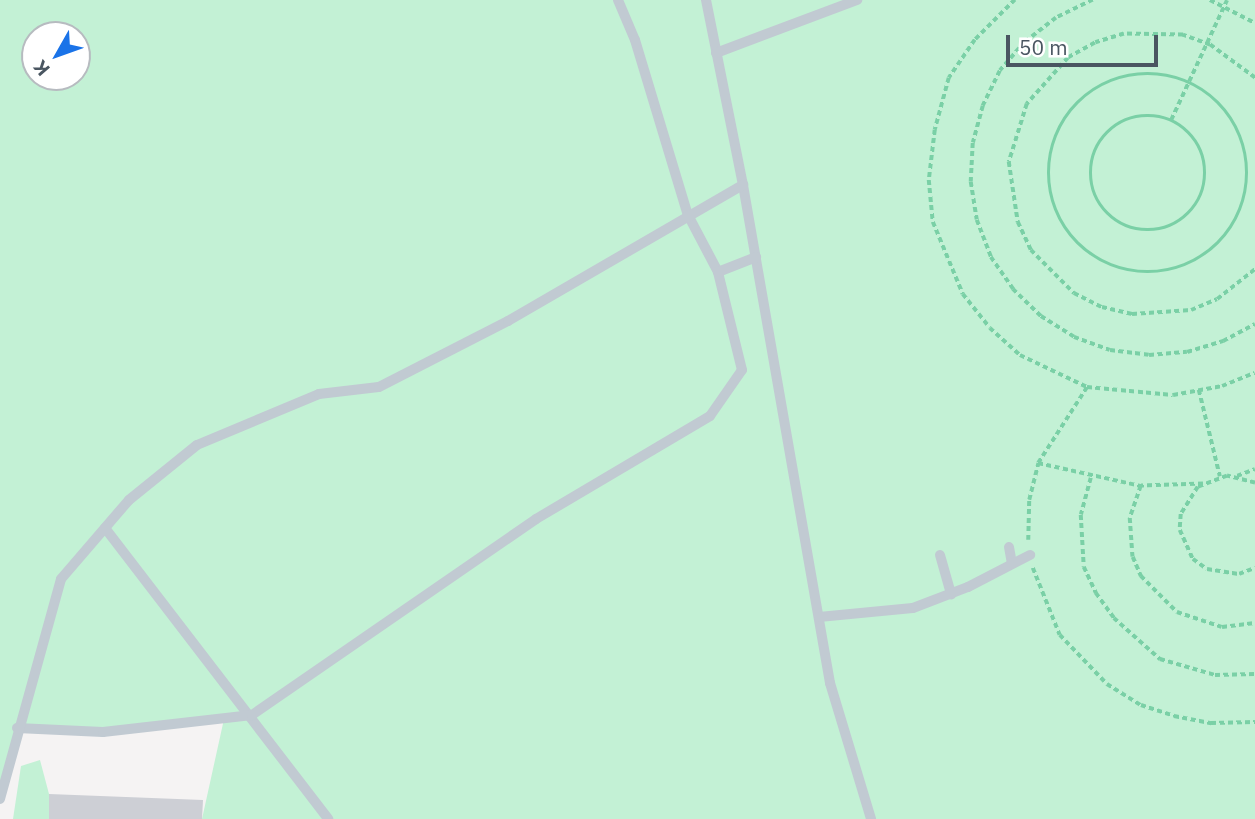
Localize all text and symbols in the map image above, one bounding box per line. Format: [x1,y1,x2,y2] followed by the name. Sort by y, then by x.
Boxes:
[21,21,91,91] north arrow
[1010,21,1162,65] scale bar
[1019,33,1068,61] text: 50 m
[28,55,55,81] text: K

